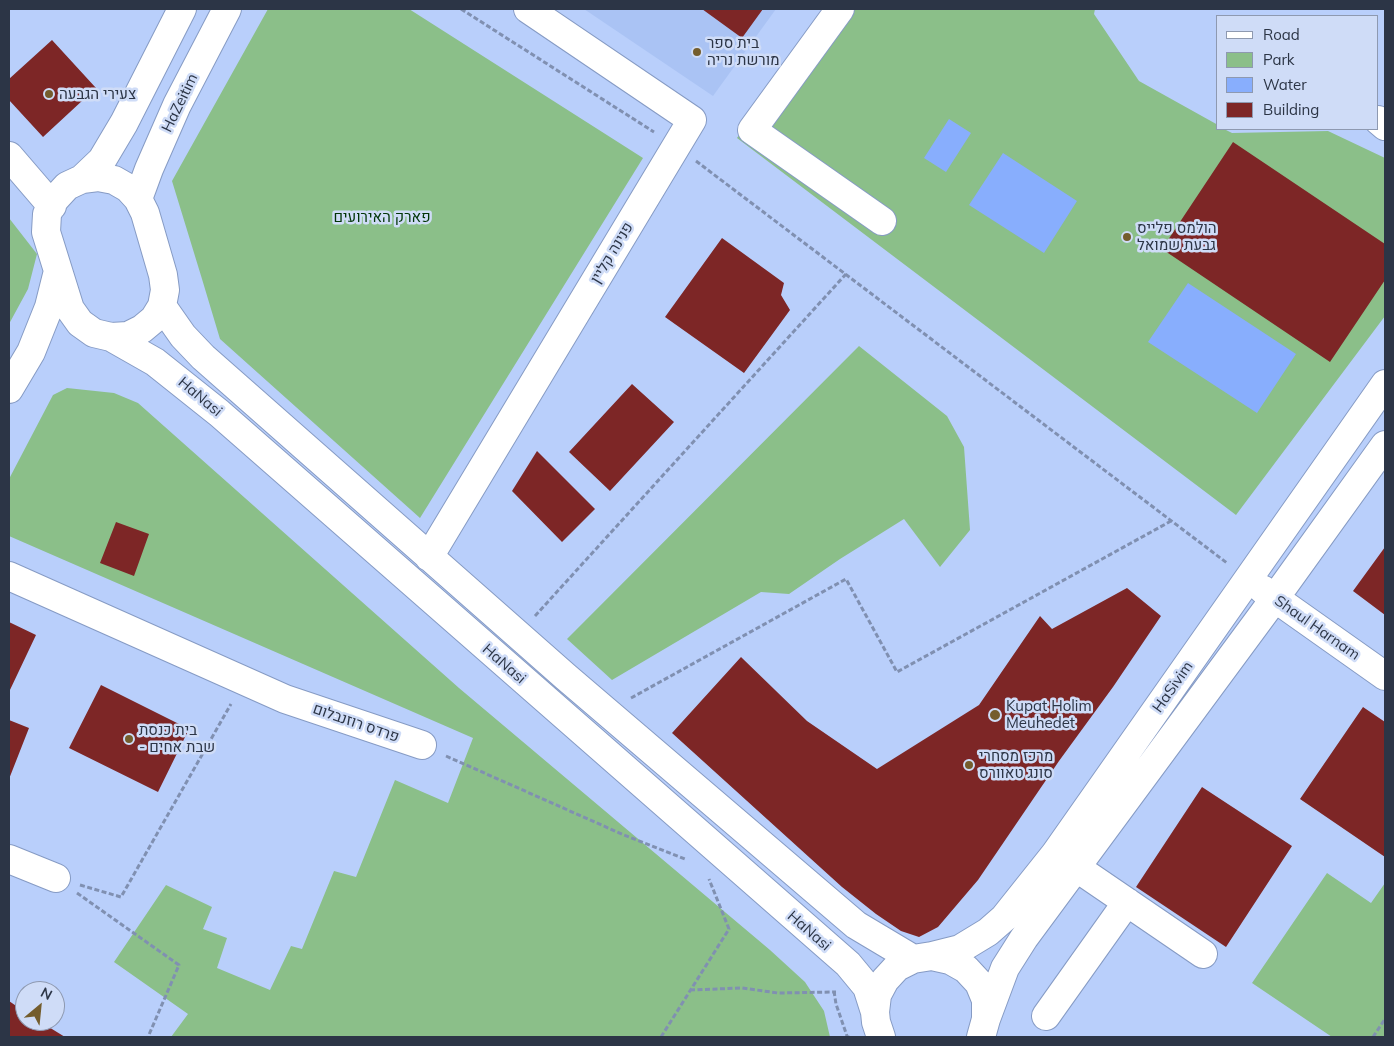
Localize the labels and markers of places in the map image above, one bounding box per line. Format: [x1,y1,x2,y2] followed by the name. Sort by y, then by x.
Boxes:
[707,34,780,69] place label: בית ספר מורשת נריה
[691,46,703,58] marker: בית ספר מורשת נריה
[59,85,136,103] place label: צעירי הגבעה
[43,88,55,100] marker: צעירי הגבעה
[1137,219,1217,254] place label: הולמס פלייס גבעת שמואל
[1121,231,1133,243] marker: הולמס פלייס גבעת שמואל
[1006,697,1092,732] place label: Kupat Holim Meuhedet
[988,708,1002,722] marker: Kupat Holim Meuhedet
[139,721,215,756] place label: בית כנסת - שבת אחים
[123,733,135,745] marker: בית כנסת - שבת אחים
[979,747,1053,782] place label: מרכז מסחרי סונג טאוורס
[963,759,975,771] marker: מרכז מסחרי סונג טאוורס

